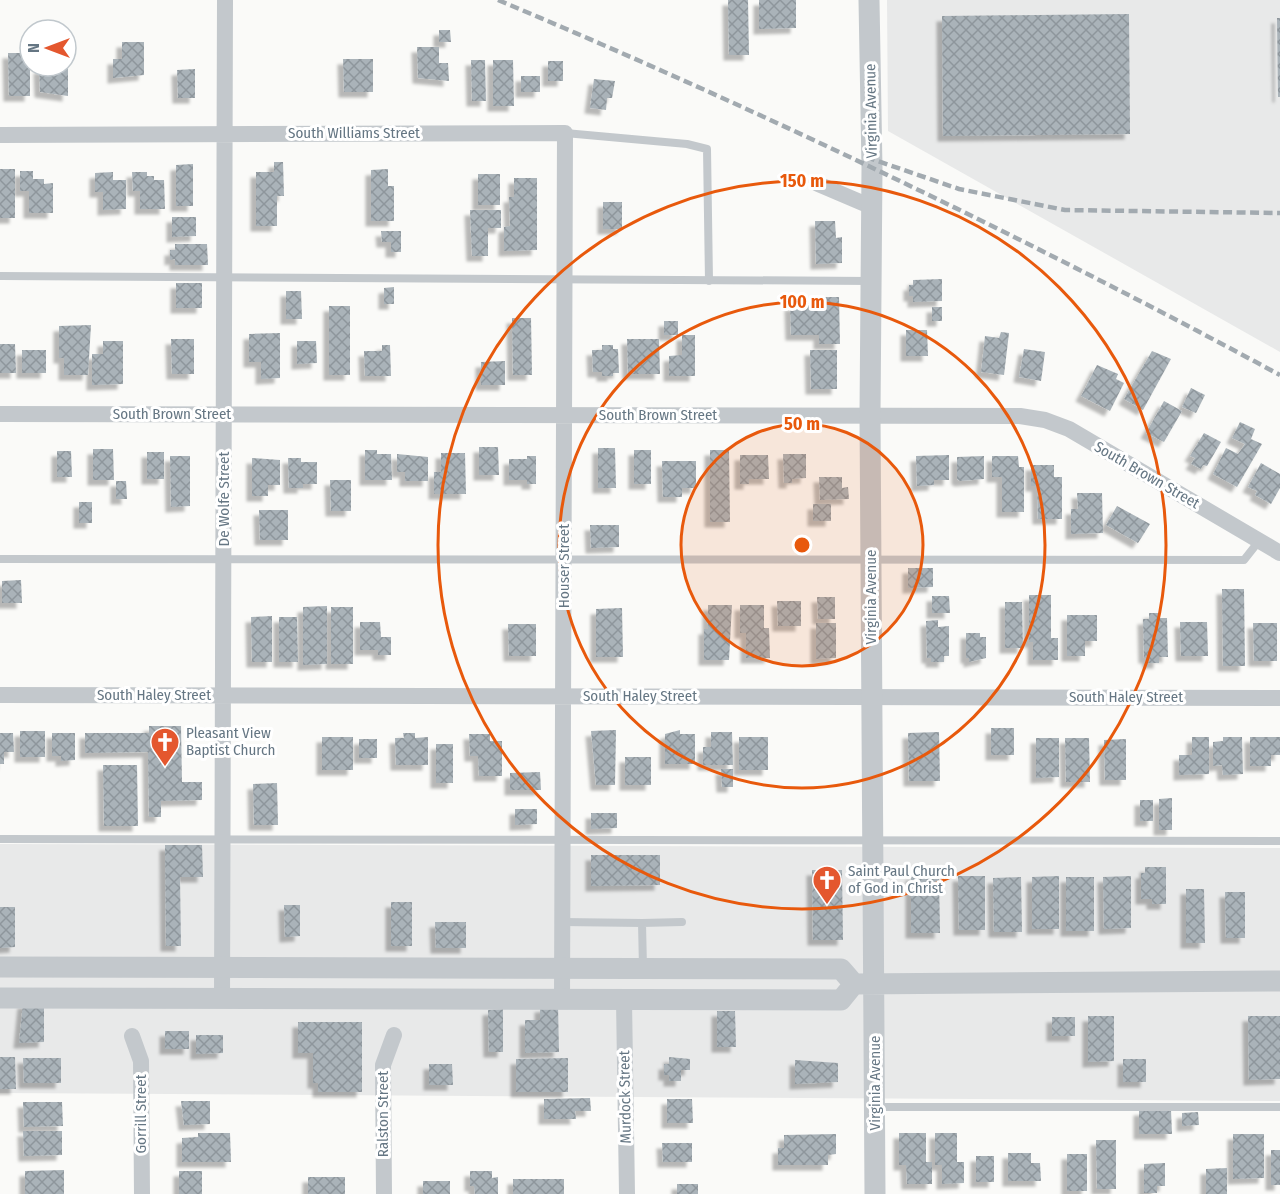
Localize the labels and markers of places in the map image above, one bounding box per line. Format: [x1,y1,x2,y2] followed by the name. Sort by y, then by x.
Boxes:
[792,535,812,555] centre of rings
[186,724,275,759] place label: Pleasant View Baptist Church
[149,726,181,768] church icon: Pleasant View Baptist Church
[848,862,955,897] place label: Saint Paul Church of God in Christ
[811,864,843,906] church icon: Saint Paul Church of God in Christ

